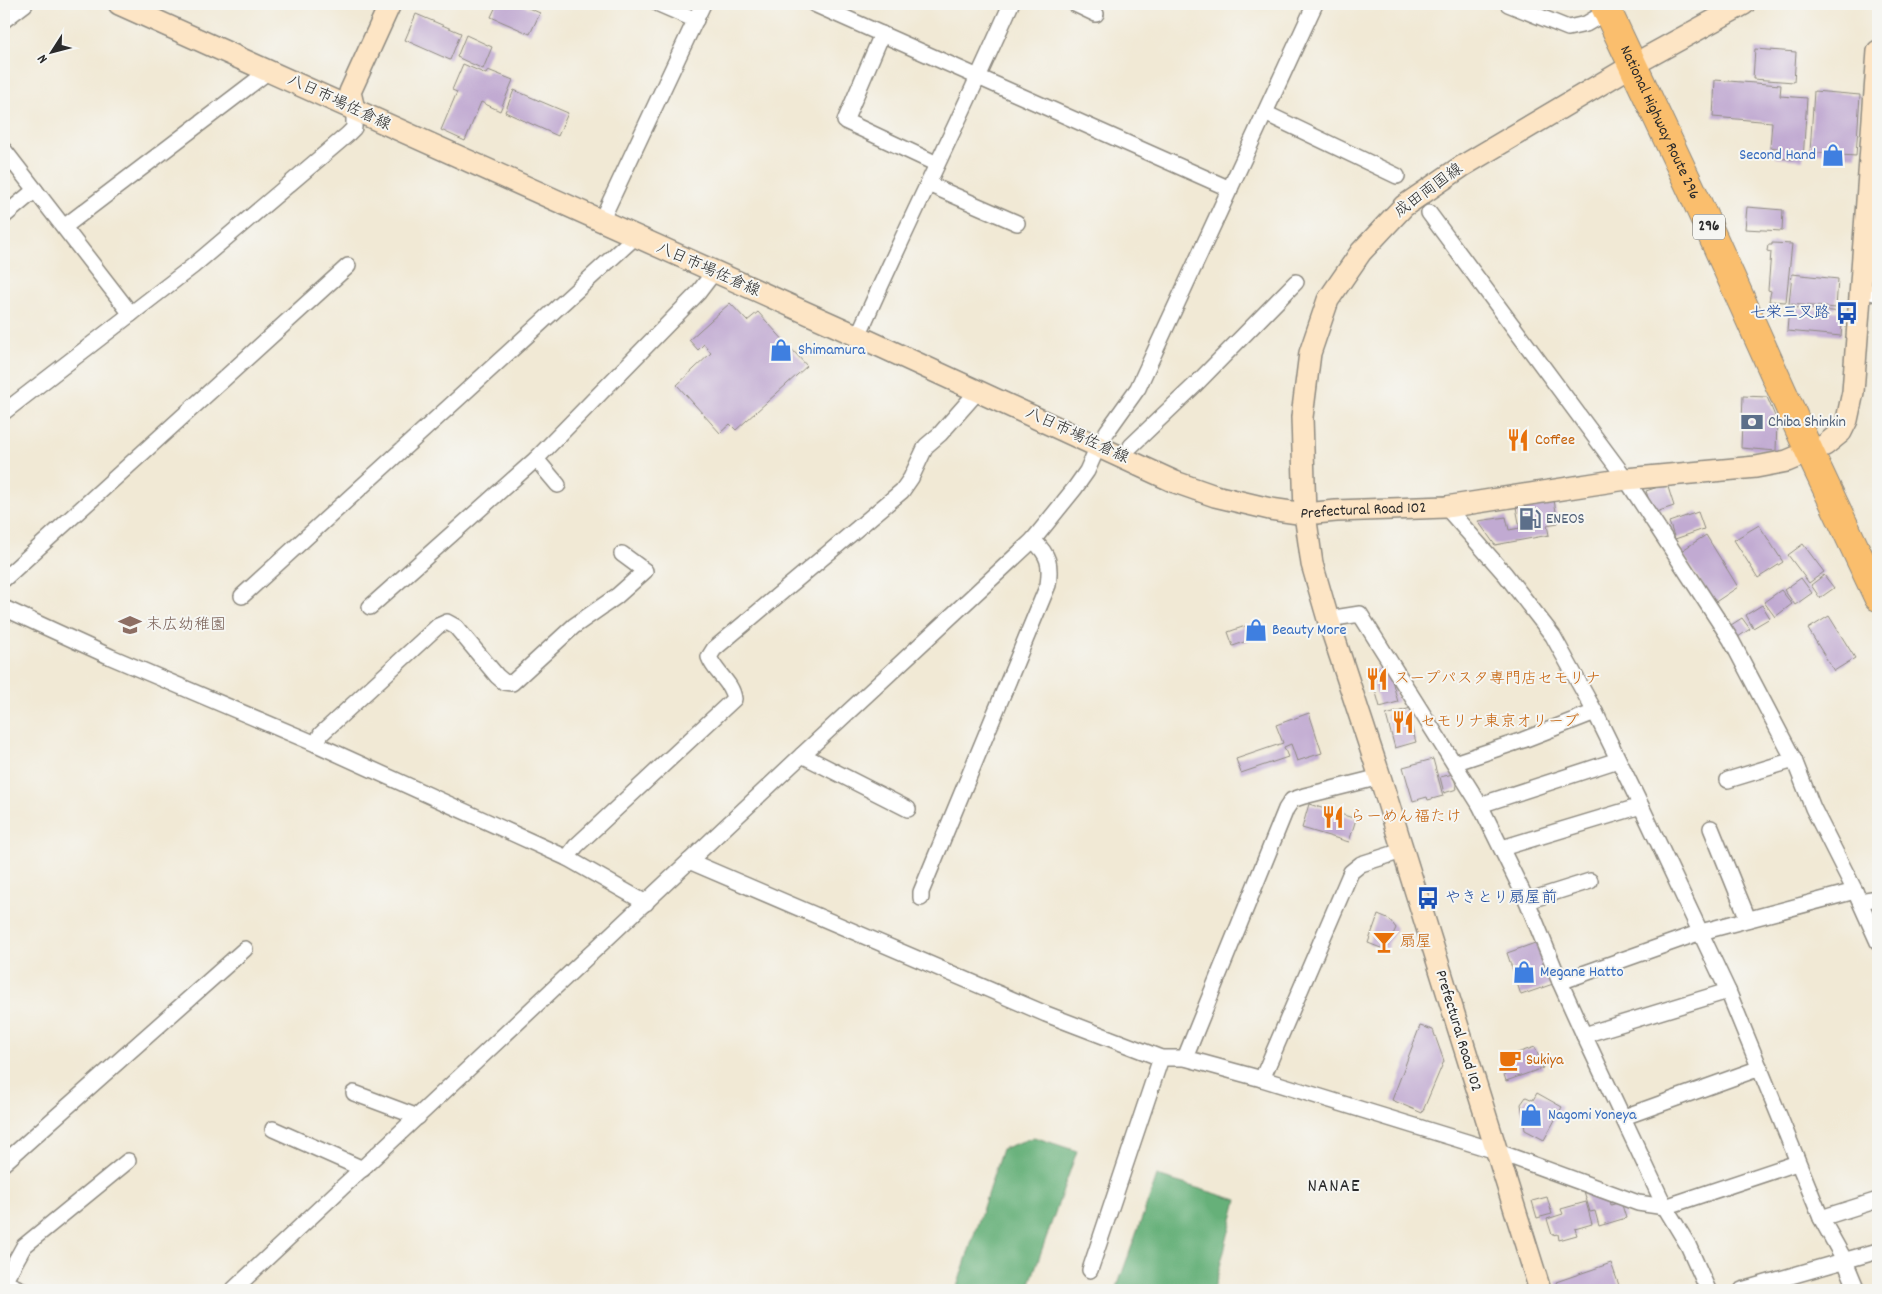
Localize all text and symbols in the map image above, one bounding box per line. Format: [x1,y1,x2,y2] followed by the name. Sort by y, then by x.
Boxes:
[28,28,78,78] north arrow
[1614,42,1706,203] street label: National Highway Route 296
[33,50,53,67] text: N
[283,69,395,137] street label: 八日市場佐倉線
[1820,142,1846,168] shop icon: Second Hand
[1739,144,1816,167] place label: Second Hand
[1390,158,1468,224] street label: 成田両国線
[1693,214,1725,240] road number: 296
[652,237,764,303] street label: 八日市場佐倉線
[1834,300,1860,326] bus stop icon: 七栄三叉路
[1750,302,1830,325] place label: 七栄三叉路
[768,337,794,363] shop icon: Shimamura
[798,339,866,362] place label: Shimamura
[1021,402,1133,470] street label: 八日市場佐倉線
[1739,409,1765,435] bank icon: Chiba Shinkin
[1768,411,1846,434] place label: Chiba Shinkin
[1505,427,1531,453] restaurant icon: Coffee
[1535,429,1575,452] place label: Coffee
[1299,496,1427,526] street label: Prefectural Road 102
[1517,506,1543,532] fuel station icon: ENEOS
[1546,508,1585,531] place label: ENEOS
[117,612,143,638] school or university icon: 末広幼稚園
[146,614,226,637] place label: 末広幼稚園
[1243,617,1269,643] shop icon: Beauty More
[1272,619,1347,642] place label: Beauty More
[1364,666,1390,692] restaurant icon: スープパスタ専門店セモリナ
[1394,668,1601,691] place label: スープパスタ専門店セモリナ
[1390,709,1416,735] restaurant icon: セモリナ東京オリーブ
[1420,711,1579,734] place label: セモリナ東京オリーブ
[1320,804,1346,830] restaurant icon: らーめん福たけ
[1350,806,1462,829] place label: らーめん福たけ
[1415,885,1441,911] bus stop icon: やきとり扇屋前
[1445,887,1557,910] place label: やきとり扇屋前
[1371,929,1397,955] bar icon: 扇屋
[1400,931,1432,954] place label: 扇屋
[1511,959,1537,985] shop icon: Megane Hatto
[1540,961,1624,984] place label: Megane Hatto
[1429,967,1487,1095] street label: Prefectural Road 102
[1497,1047,1523,1073] cafe icon: Sukiya
[1526,1049,1564,1072] place label: Sukiya
[1518,1102,1544,1128] shop icon: Nagomi Yoneya
[1548,1104,1637,1127] place label: Nagomi Yoneya
[1307,1174,1361,1201] district label: NANAE

